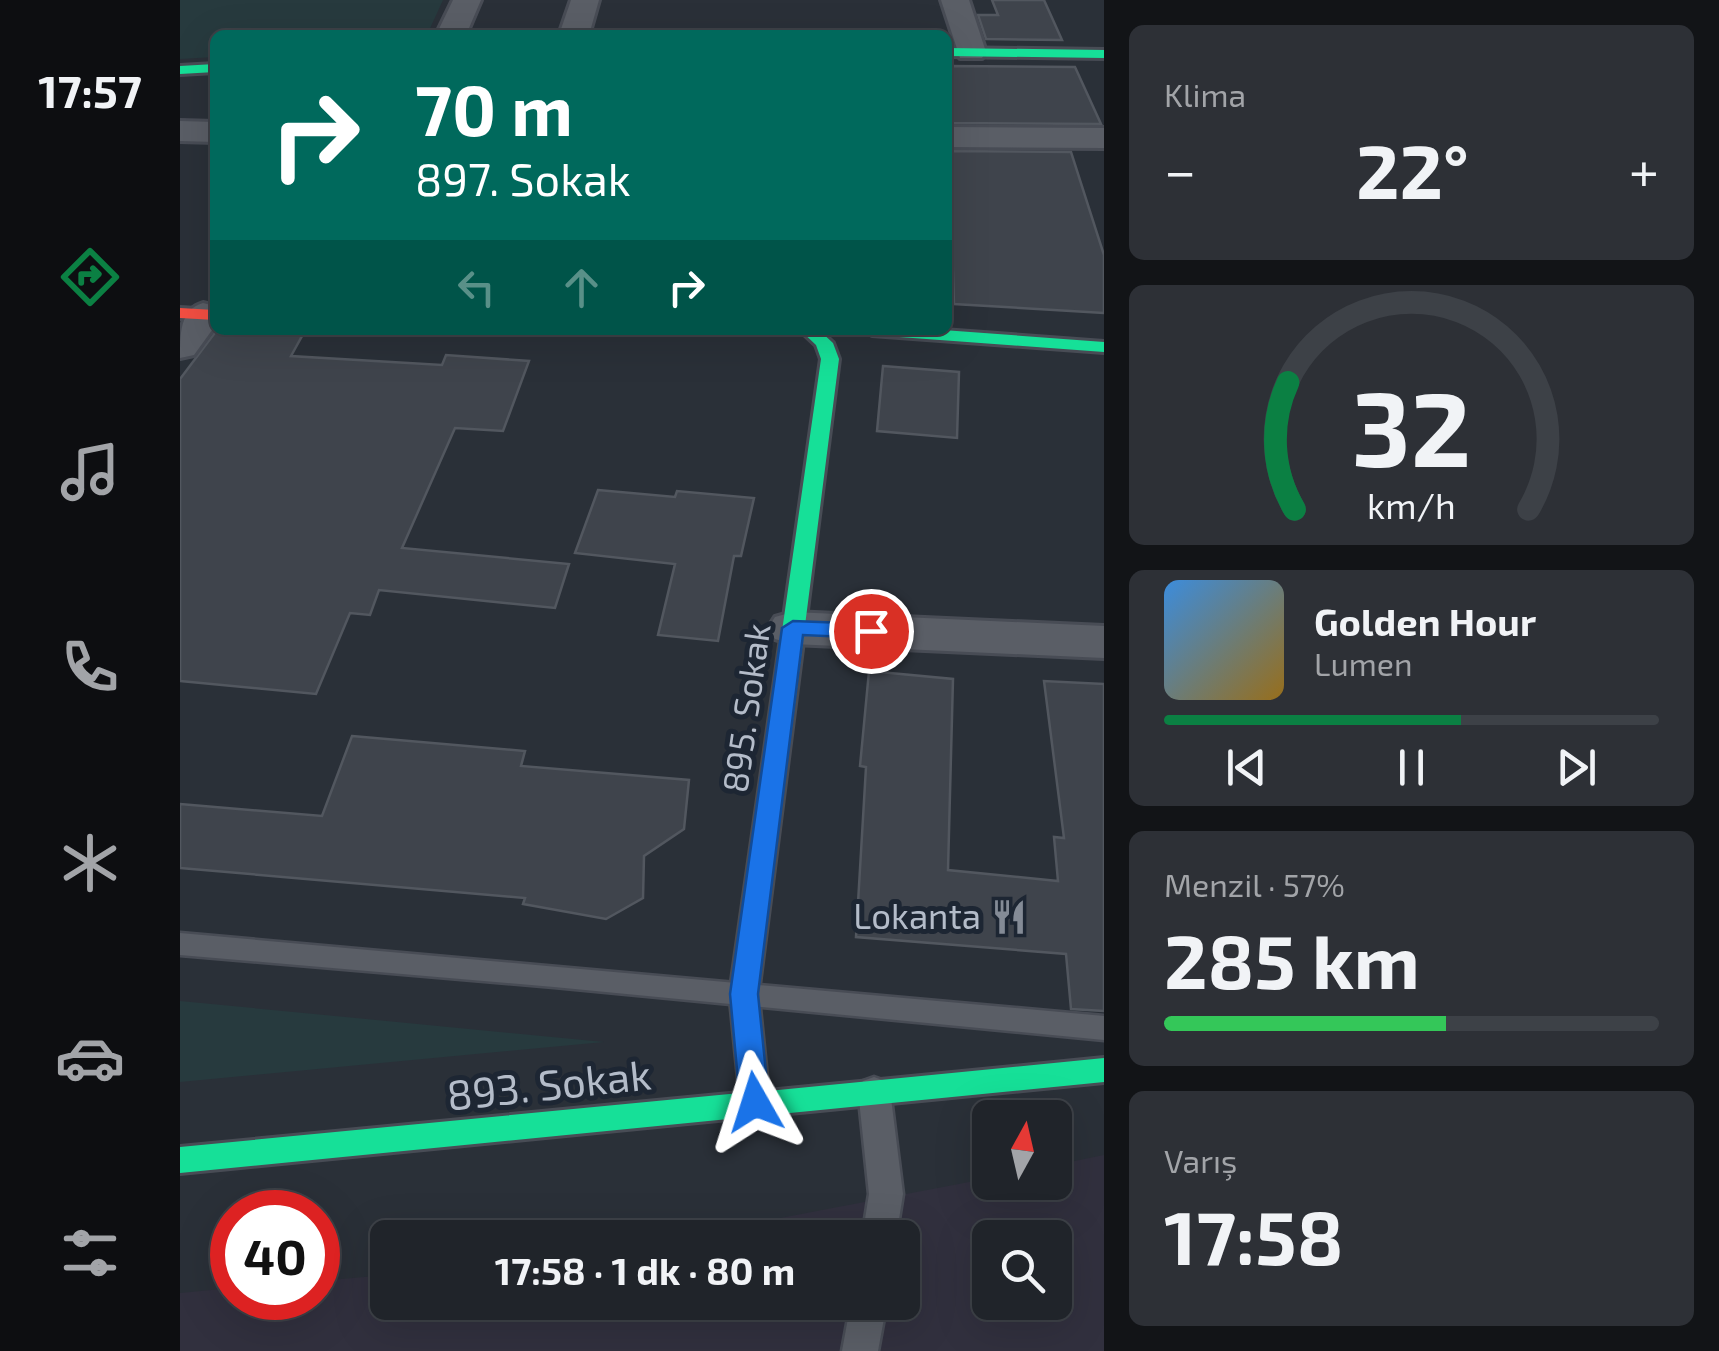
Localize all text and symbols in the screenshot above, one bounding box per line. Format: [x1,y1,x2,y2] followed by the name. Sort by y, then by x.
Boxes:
[38,63,142,117] text: 17:57
[415,66,573,150] text: 70 m
[250,70,380,200] icon: right
[1164,75,1246,113] text: Klima
[1356,124,1469,214] text: 22°
[1164,136,1196,202] text: −
[1629,136,1659,202] text: +
[415,151,631,205] text: 897. Sokak
[55,242,125,312] icon: directions
[449,260,504,315] icon: left
[554,260,609,315] icon: ahead
[659,260,714,315] icon: right
[1352,363,1471,488] text: 32
[55,437,125,507] icon: music
[1367,483,1456,526] text: km/h
[829,589,914,674] pin
[1314,598,1536,644] text: Golden Hour
[844,604,899,659] icon: arrive
[712,620,778,795] street label: 895. Sokak
[55,632,125,702] icon: phone
[1314,644,1413,682] text: Lumen
[1219,740,1274,795] icon: previous
[1384,740,1439,795] icon: pause
[1549,740,1604,795] icon: next
[55,828,125,898] icon: climate
[1164,865,1345,903] text: Menzil · 57%
[853,894,981,936] place label: Lokanta
[990,898,1028,936] restaurant icon: Lokanta
[1164,914,1420,1004] text: 285 km
[55,1023,125,1093] icon: car
[444,1047,653,1119] street label: 893. Sokak
[703,1050,807,1154] position arrow
[972,1100,1072,1200] north arrow
[972,1100,1072,1320] map controls
[1164,1141,1237,1179] text: Varış
[210,1190,340,1320] speed limit sign: 40
[1164,1190,1343,1280] text: 17:58
[55,1218,125,1288] icon: filters
[972,1220,1072,1320] button: search
[495,1247,795,1293] text: 17:58 · 1 dk · 80 m

